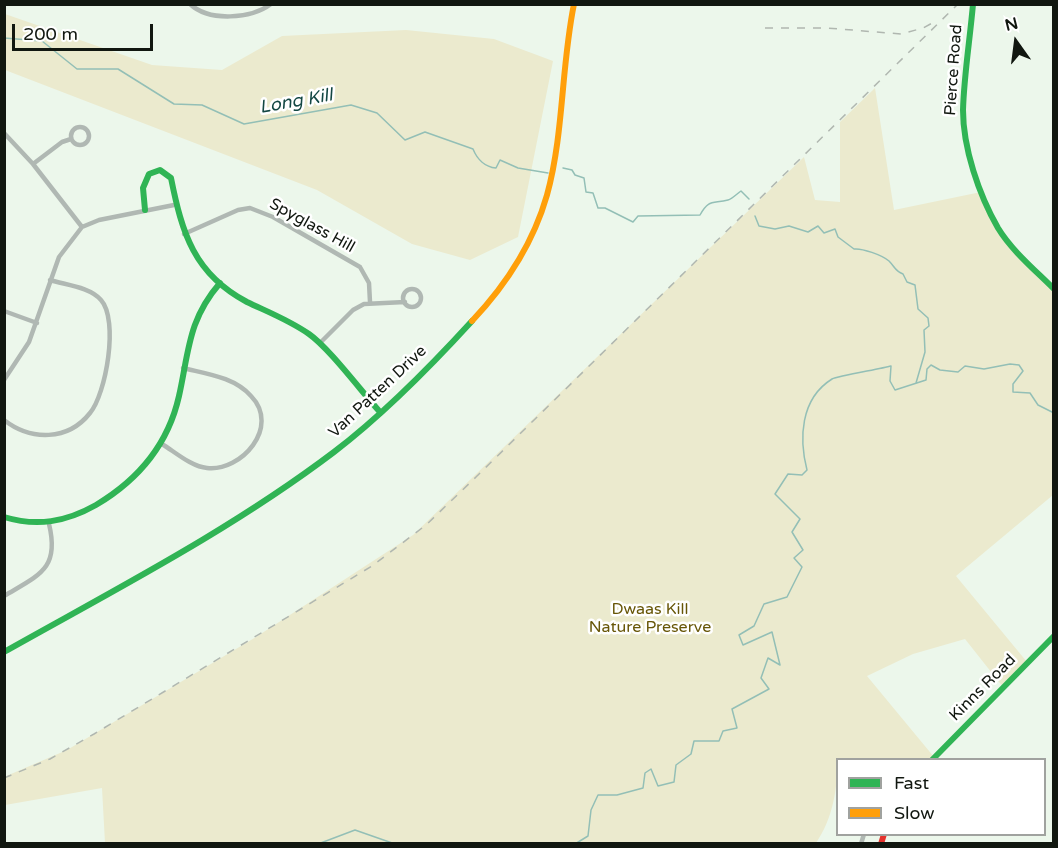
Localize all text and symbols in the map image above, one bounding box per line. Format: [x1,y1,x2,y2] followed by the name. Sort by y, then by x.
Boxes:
[15,12,156,50] scale bar
[986,12,1046,72] north arrow
[1003,13,1020,36] text: N
[23,23,78,45] text: 200 m
[941,24,967,116] street label: Pierce Road
[258,85,334,119] water label: Long Kill
[266,195,358,257] street label: Spyglass Hill
[325,342,431,442] street label: Van Patten Drive
[589,600,711,638] park label: Dwaas Kill Nature Preserve
[946,651,1020,725] street label: Kinns Road
[836,758,1046,836] legend
[894,772,929,794] text: Fast
[894,802,935,824] text: Slow

